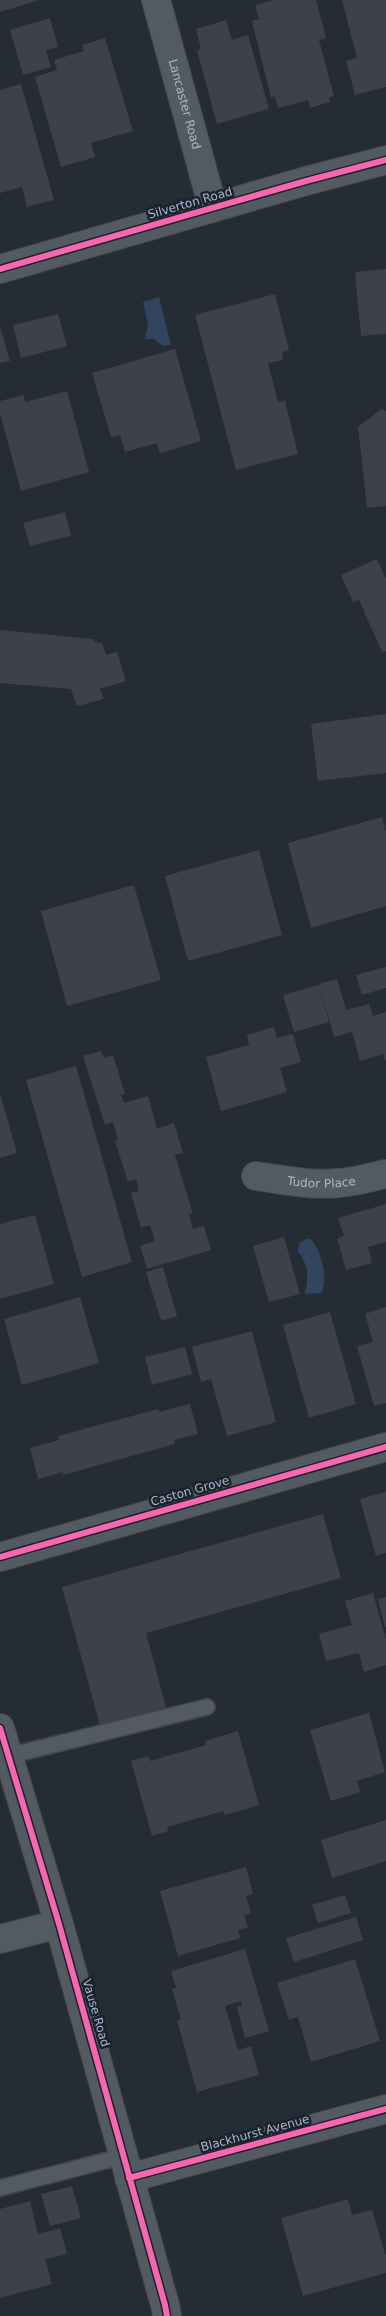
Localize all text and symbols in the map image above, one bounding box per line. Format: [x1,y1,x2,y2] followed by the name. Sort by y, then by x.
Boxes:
[166,58,204,151] street label: Lancaster Road
[146,184,234,222] street label: Silverton Road
[285,1174,357,1191] street label: Tudor Place
[149,1473,231,1509] street label: Caston Grove
[80,1978,112,2048] street label: Vause Road
[199,2112,311,2154] street label: Blackhurst Avenue

